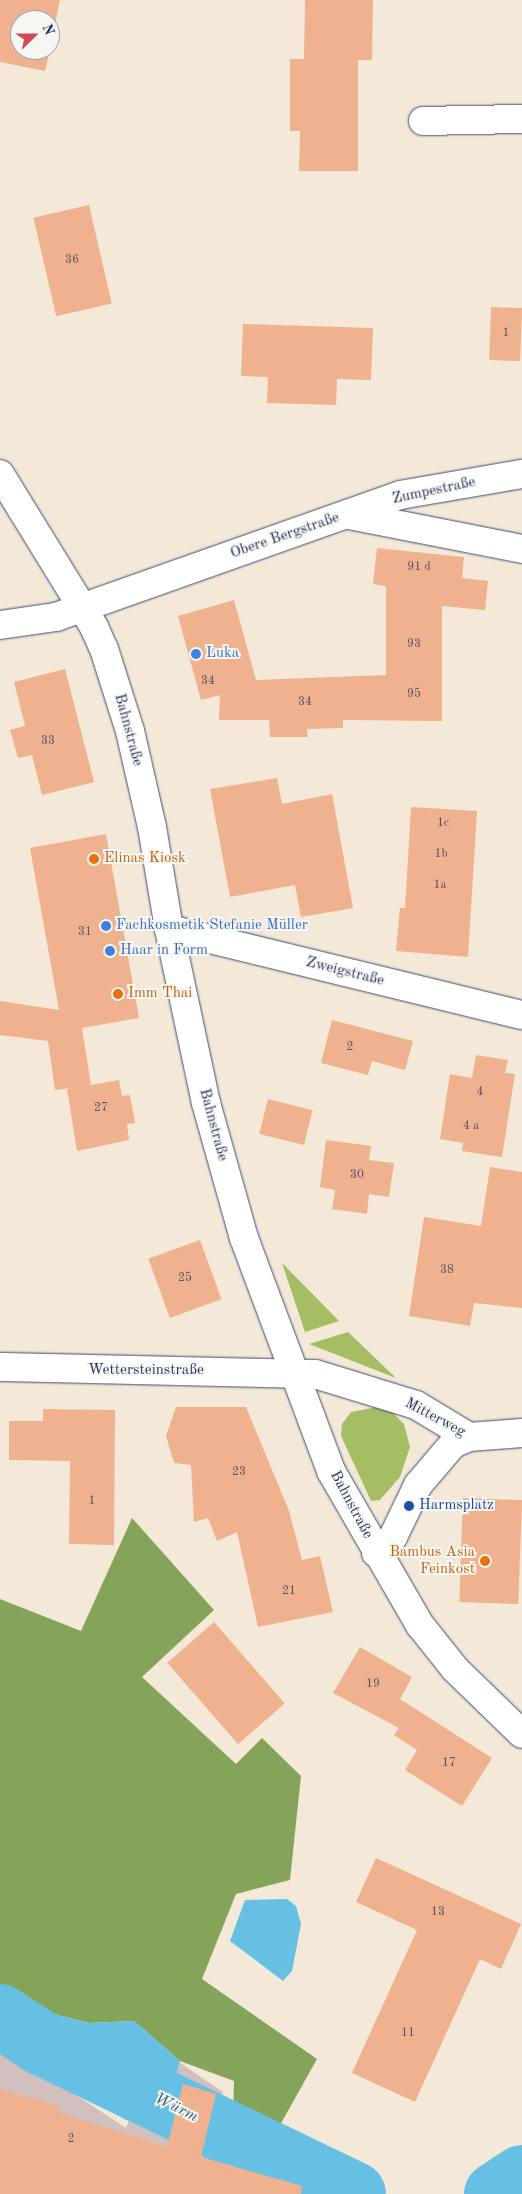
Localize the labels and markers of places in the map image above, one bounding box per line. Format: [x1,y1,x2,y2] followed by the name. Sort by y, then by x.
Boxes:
[206,645,239,663] place label: Luka
[190,648,202,660] marker: Luka
[104,850,186,868] place label: Elinas Kiosk
[88,853,100,865] marker: Elinas Kiosk
[116,917,308,935] place label: Fachkosmetik Stefanie Müller
[100,920,112,932] marker: Fachkosmetik Stefanie Müller
[120,942,208,960] place label: Haar in Form
[104,945,116,957] marker: Haar in Form
[128,985,192,1003] place label: Imm Thai
[112,988,124,1000] marker: Imm Thai
[419,1497,494,1515] place label: Harmsplatz
[403,1500,415,1512] marker: Harmsplatz
[390,1543,475,1578] place label: Bambus Asia Feinkost
[479,1555,491,1567] marker: Bambus Asia Feinkost

